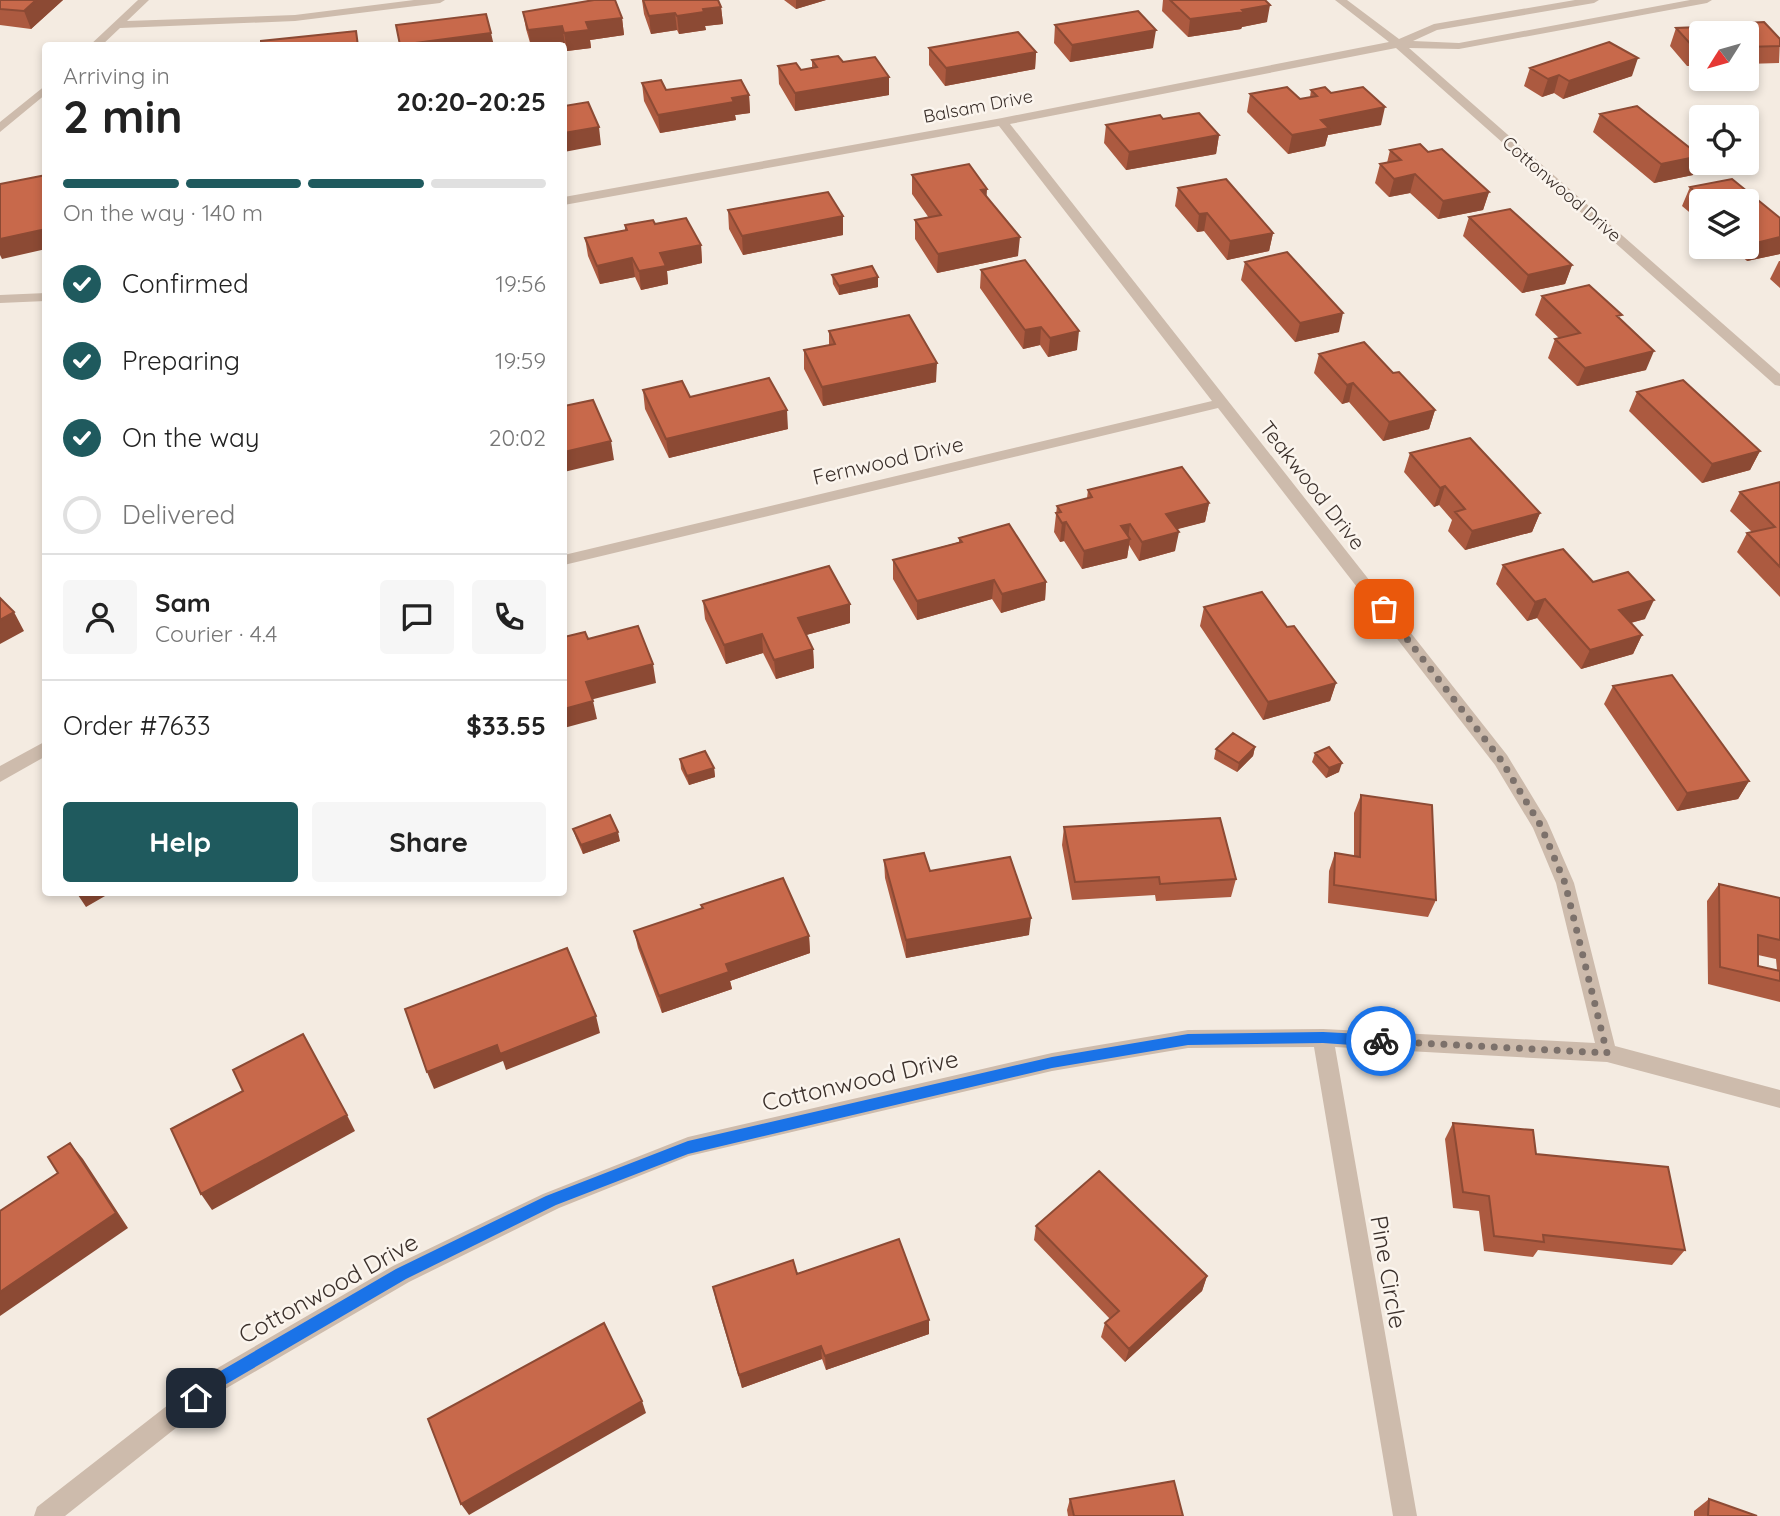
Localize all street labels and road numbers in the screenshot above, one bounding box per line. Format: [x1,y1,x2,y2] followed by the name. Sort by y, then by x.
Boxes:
[921,84,1035,128] street label: Balsam Drive
[1498,131,1626,247] street label: Cottonwood Drive
[1255,415,1371,555] street label: Teakwood Drive
[810,430,966,490] street label: Fernwood Drive
[759,1043,961,1117] street label: Cottonwood Drive
[1364,1213,1414,1331] street label: Pine Circle
[233,1226,423,1350] street label: Cottonwood Drive

